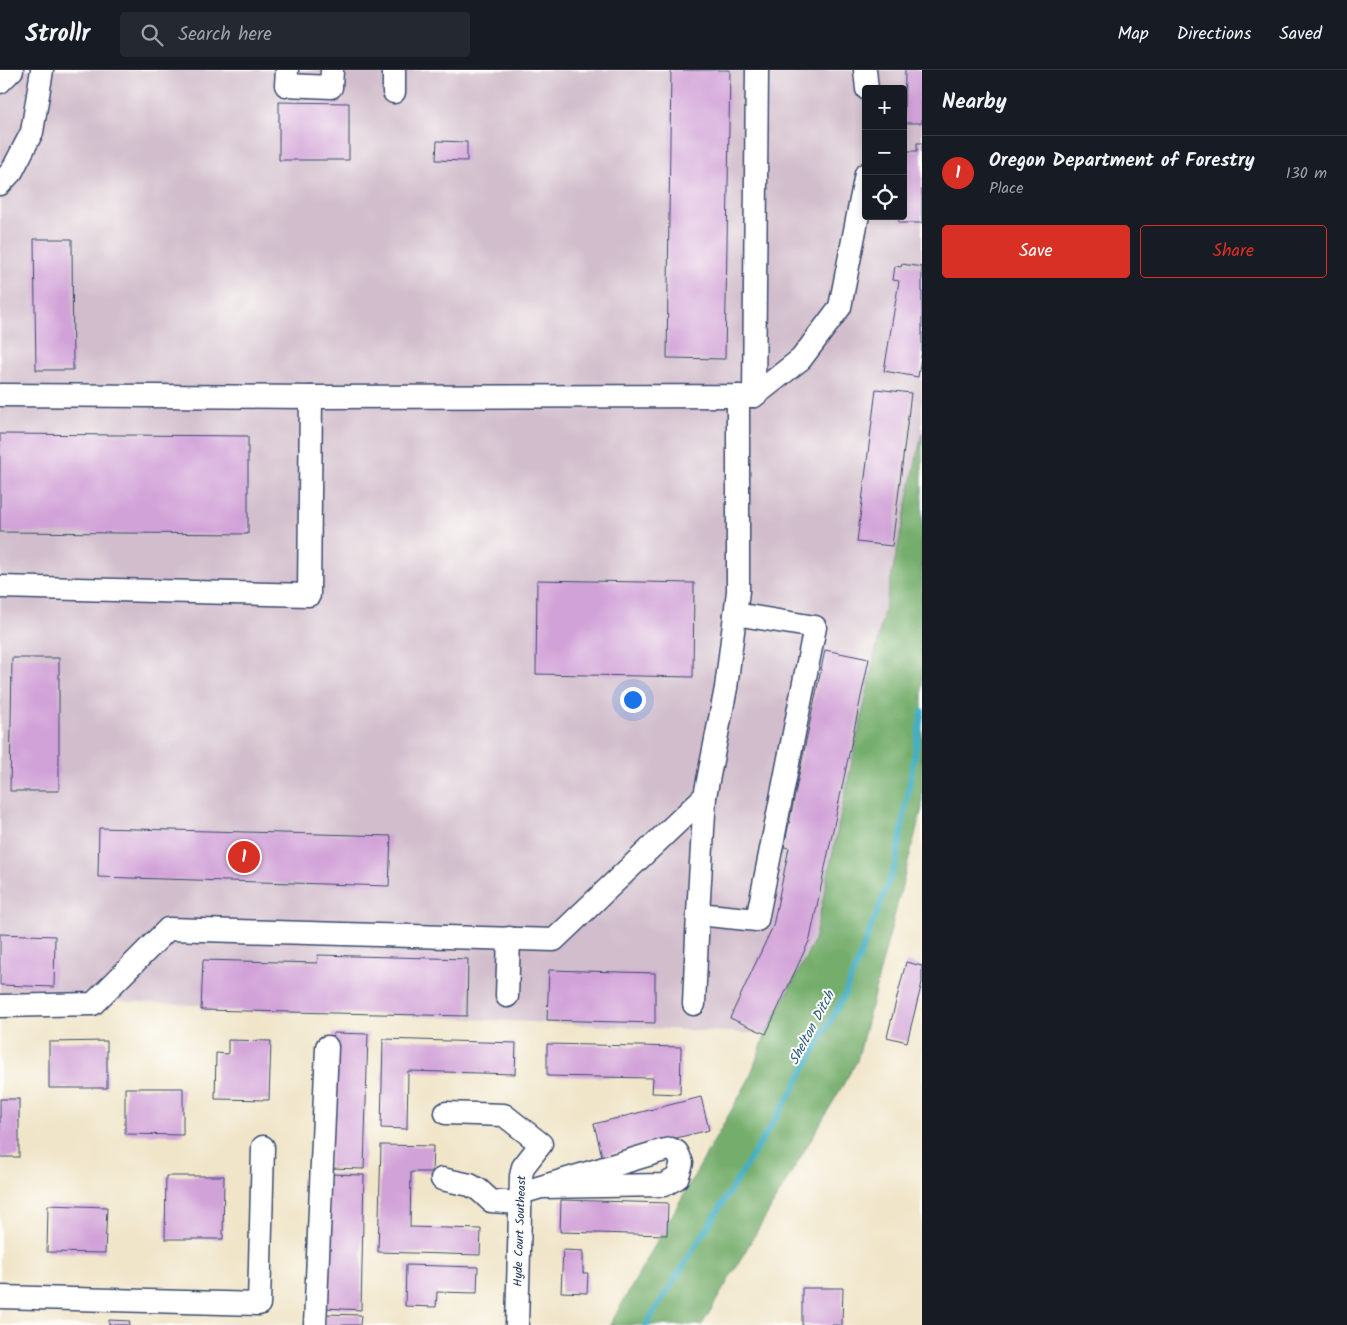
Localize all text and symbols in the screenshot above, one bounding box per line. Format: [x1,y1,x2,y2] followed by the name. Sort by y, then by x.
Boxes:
[120,12,470,57] search box
[25,15,90,54] text: Strollr
[178,20,272,50] text: Search here
[1117,20,1149,49] text: Map
[1177,20,1251,49] text: Directions
[1279,20,1322,49] text: Saved
[138,21,166,49] icon: search
[862,85,907,220] map controls
[862,85,907,130] button: +
[942,86,1007,119] text: Nearby
[862,130,907,175] button: −
[989,146,1255,176] text: Oregon Department of Forestry
[956,161,960,186] text: 1
[1286,161,1327,186] text: 130 m
[862,175,907,220] button: locate
[989,176,1023,201] text: Place
[942,225,1130,278] button: Save
[1140,225,1327,278] button: Share
[620,687,646,713] your location
[228,838,260,876] pin: 1
[783,986,841,1069] water label: Shelton Ditch
[509,1175,531,1287] street label: Hyde Court Southeast

